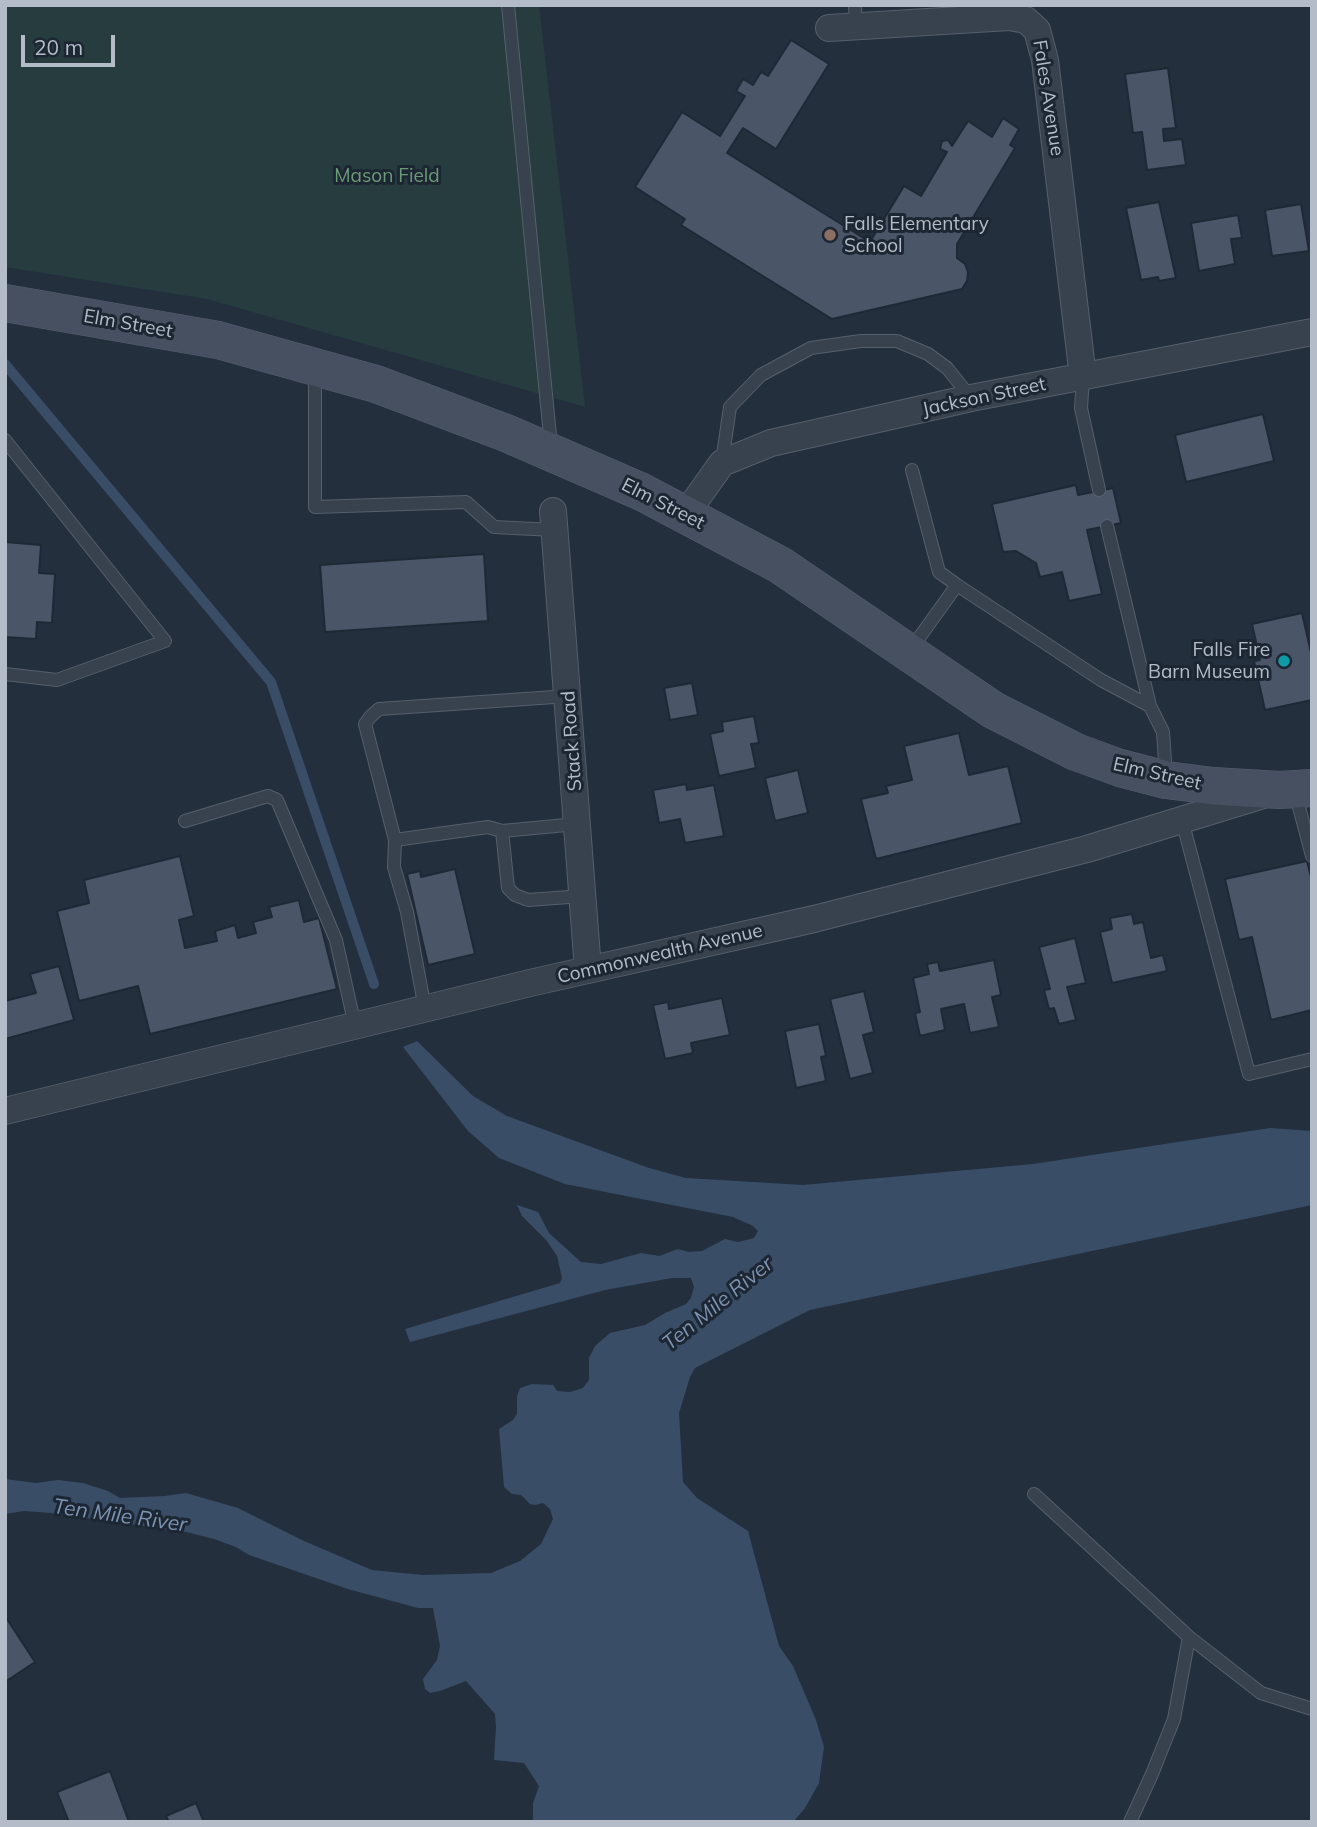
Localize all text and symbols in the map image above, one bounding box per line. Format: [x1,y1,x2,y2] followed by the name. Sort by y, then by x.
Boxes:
[24,21,119,65] scale bar
[34,34,83,60] text: 20 m
[1028,38,1068,158] street label: Fales Avenue
[334,165,440,187] park label: Mason Field
[844,213,989,257] place label: Falls Elementary School
[822,227,838,243] marker: Falls Elementary School
[82,305,174,343] street label: Elm Street
[920,373,1048,421] street label: Jackson Street
[618,473,708,535] street label: Elm Street
[1148,639,1270,683] place label: Falls Fire Barn Museum
[1276,653,1292,669] marker: Falls Fire Barn Museum
[557,690,587,792] street label: Stack Road
[1111,753,1203,795] street label: Elm Street
[555,919,765,989] street label: Commonwealth Avenue
[658,1252,778,1356] water label: Ten Mile River
[52,1494,188,1538] water label: Ten Mile River

